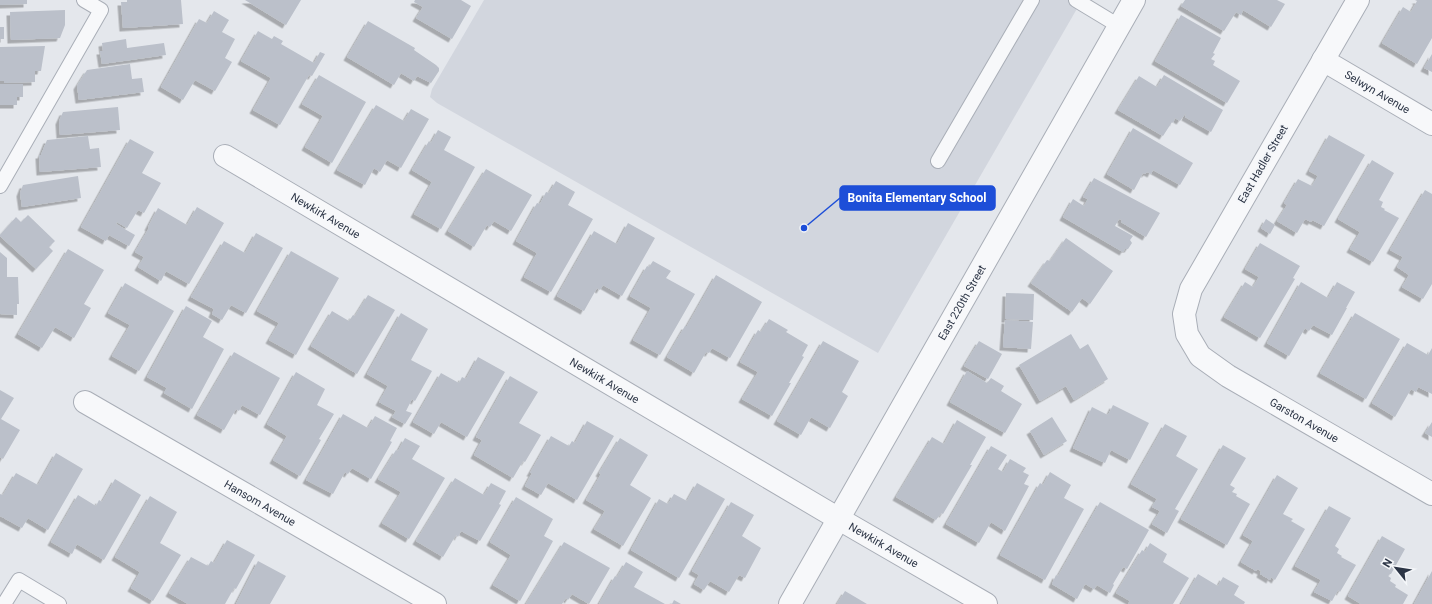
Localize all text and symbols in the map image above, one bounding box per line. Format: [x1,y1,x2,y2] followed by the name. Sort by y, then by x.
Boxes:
[1342,68,1412,116] street label: Selwyn Avenue
[1235,122,1291,205] street label: East Hadler Street
[840,186,995,210] callout: Bonita Elementary School
[289,190,363,241] street label: Newkirk Avenue
[848,191,986,205] text: Bonita Elementary School
[935,262,988,342] street label: East 220th Street
[568,355,642,406] street label: Newkirk Avenue
[1267,395,1341,445] street label: Garston Avenue
[222,477,298,529] street label: Hansom Avenue
[847,520,921,570] street label: Newkirk Avenue
[1376,548,1416,588] north arrow
[1380,556,1395,570] text: N

